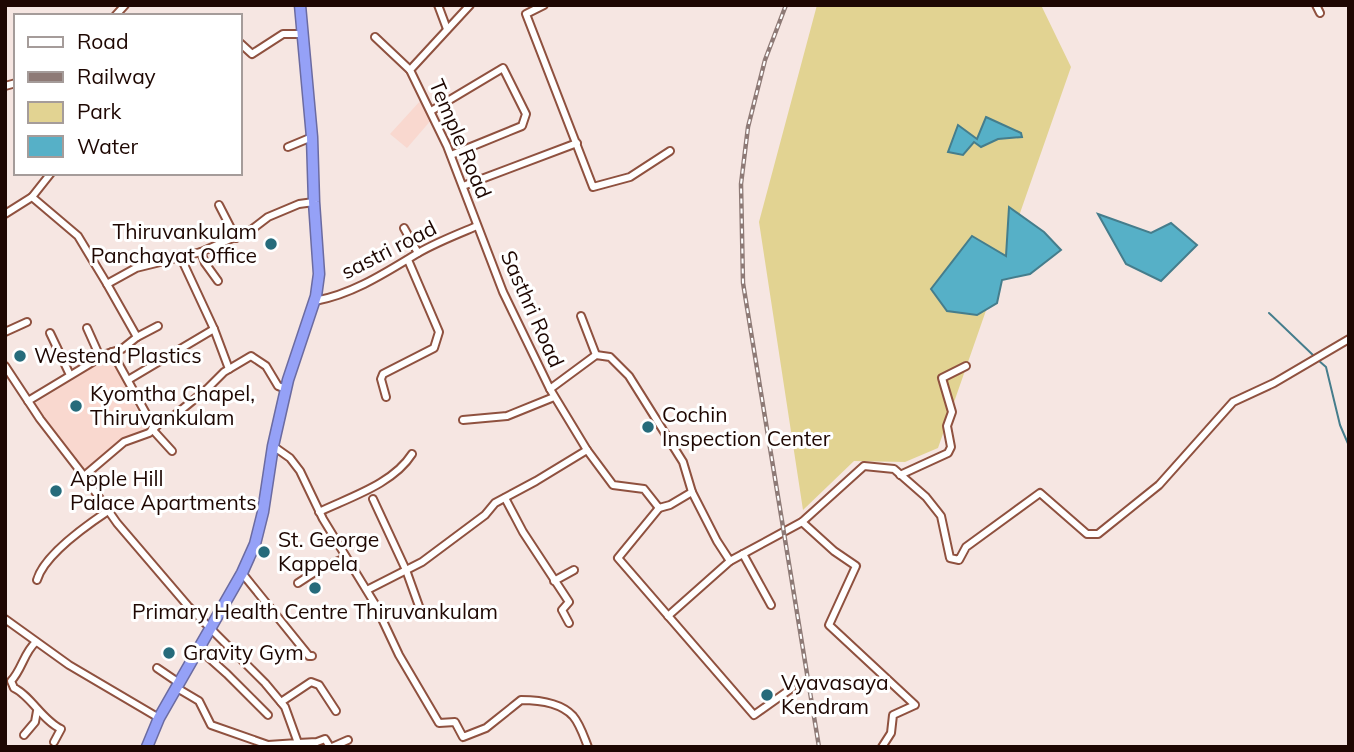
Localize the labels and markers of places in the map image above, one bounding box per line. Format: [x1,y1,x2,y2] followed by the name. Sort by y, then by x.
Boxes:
[91,218,257,268] place label: Thiruvankulam Panchayat Office
[263,236,279,252] marker: Thiruvankulam Panchayat Office
[34,342,202,368] place label: Westend Plastics
[12,348,28,364] marker: Westend Plastics
[90,380,255,430] place label: Kyomtha Chapel, Thiruvankulam
[68,398,84,414] marker: Kyomtha Chapel, Thiruvankulam
[662,401,831,451] place label: Cochin Inspection Center
[640,419,656,435] marker: Cochin Inspection Center
[70,465,257,515] place label: Apple Hill Palace Apartments
[48,483,64,499] marker: Apple Hill Palace Apartments
[278,526,379,576] place label: St. George Kappela
[256,544,272,560] marker: St. George Kappela
[307,580,323,596] marker: Primary Health Centre Thiruvankulam
[132,598,498,624] place label: Primary Health Centre Thiruvankulam
[183,639,304,665] place label: Gravity Gym
[161,645,177,661] marker: Gravity Gym
[781,669,889,719] place label: Vyavasaya Kendram
[759,687,775,703] marker: Vyavasaya Kendram

